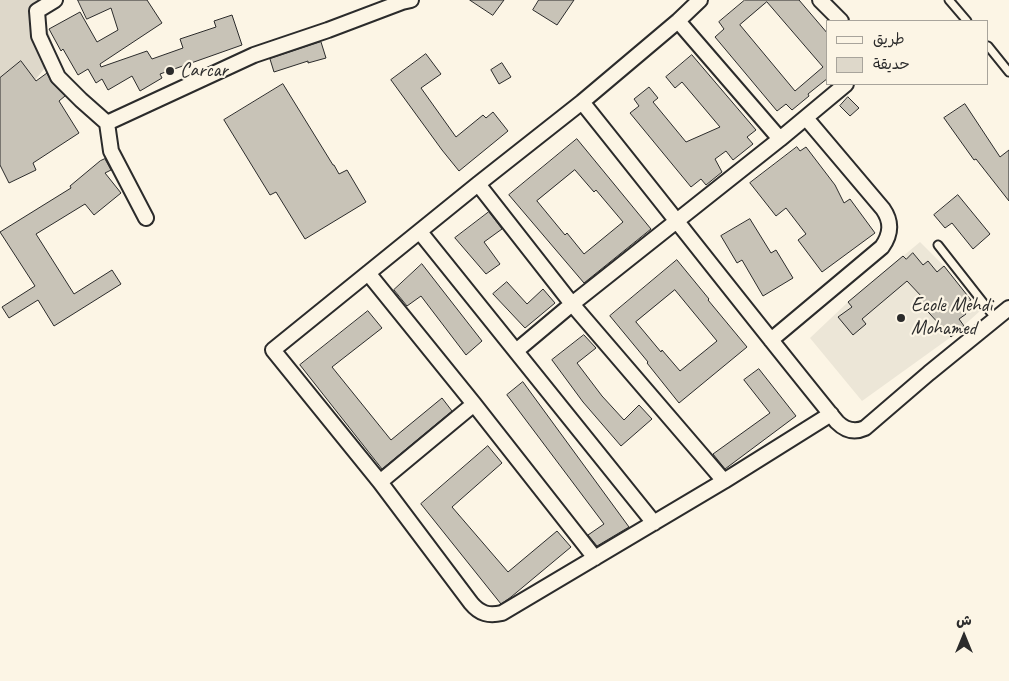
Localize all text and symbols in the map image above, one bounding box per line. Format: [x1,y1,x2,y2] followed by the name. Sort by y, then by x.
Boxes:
[826,20,989,85] legend
[873,30,905,49] text: طريق
[873,55,910,74] text: حديقة
[180,59,228,83] place label: Carcar
[164,65,176,77] marker: Carcar
[911,294,992,341] place label: Ecole Mehdi Mohamed
[895,312,907,324] marker: Ecole Mehdi Mohamed
[939,611,989,661] north arrow
[956,612,972,629] text: ش

